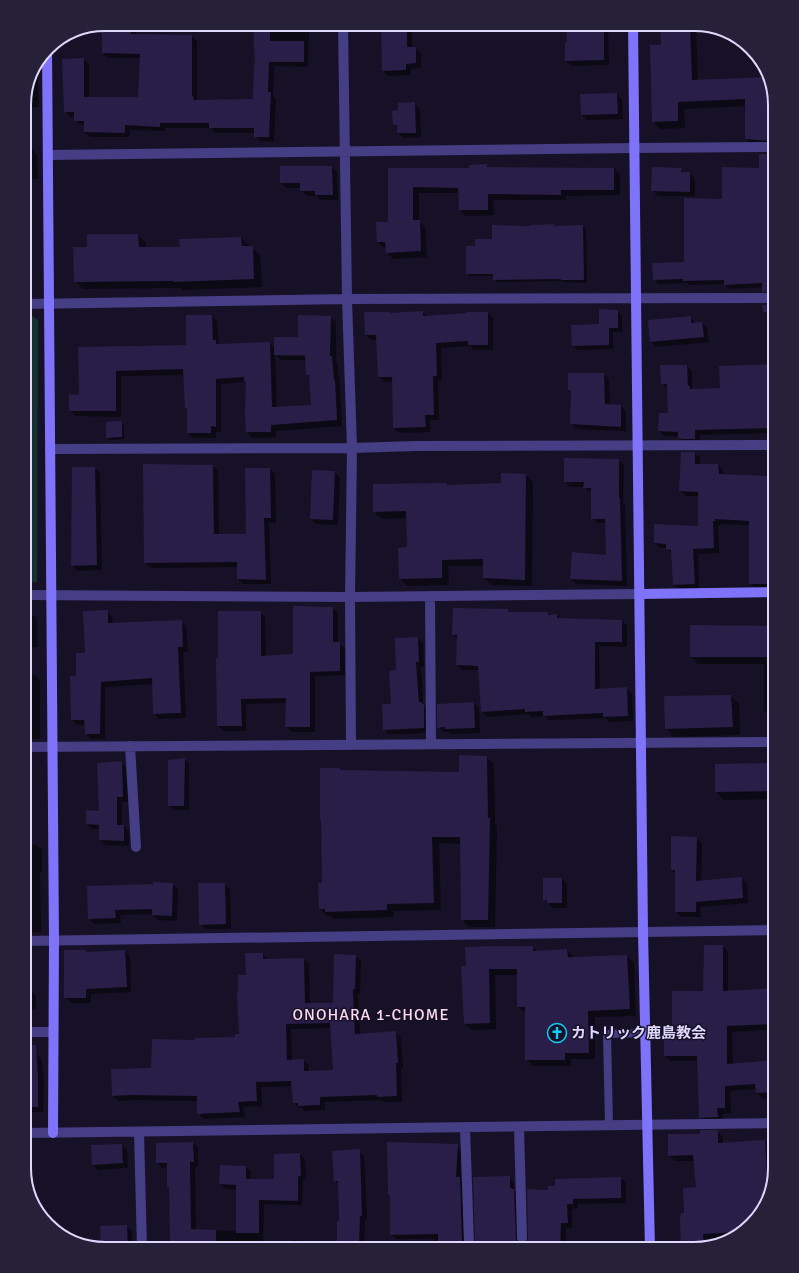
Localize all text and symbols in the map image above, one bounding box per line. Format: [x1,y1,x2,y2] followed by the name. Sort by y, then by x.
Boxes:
[293,1005,449,1025] district label: ONOHARA 1-CHOME
[546,1022,568,1044] church icon: カトリック鹿島教会
[571,1024,706,1042] place label: カトリック鹿島教会

